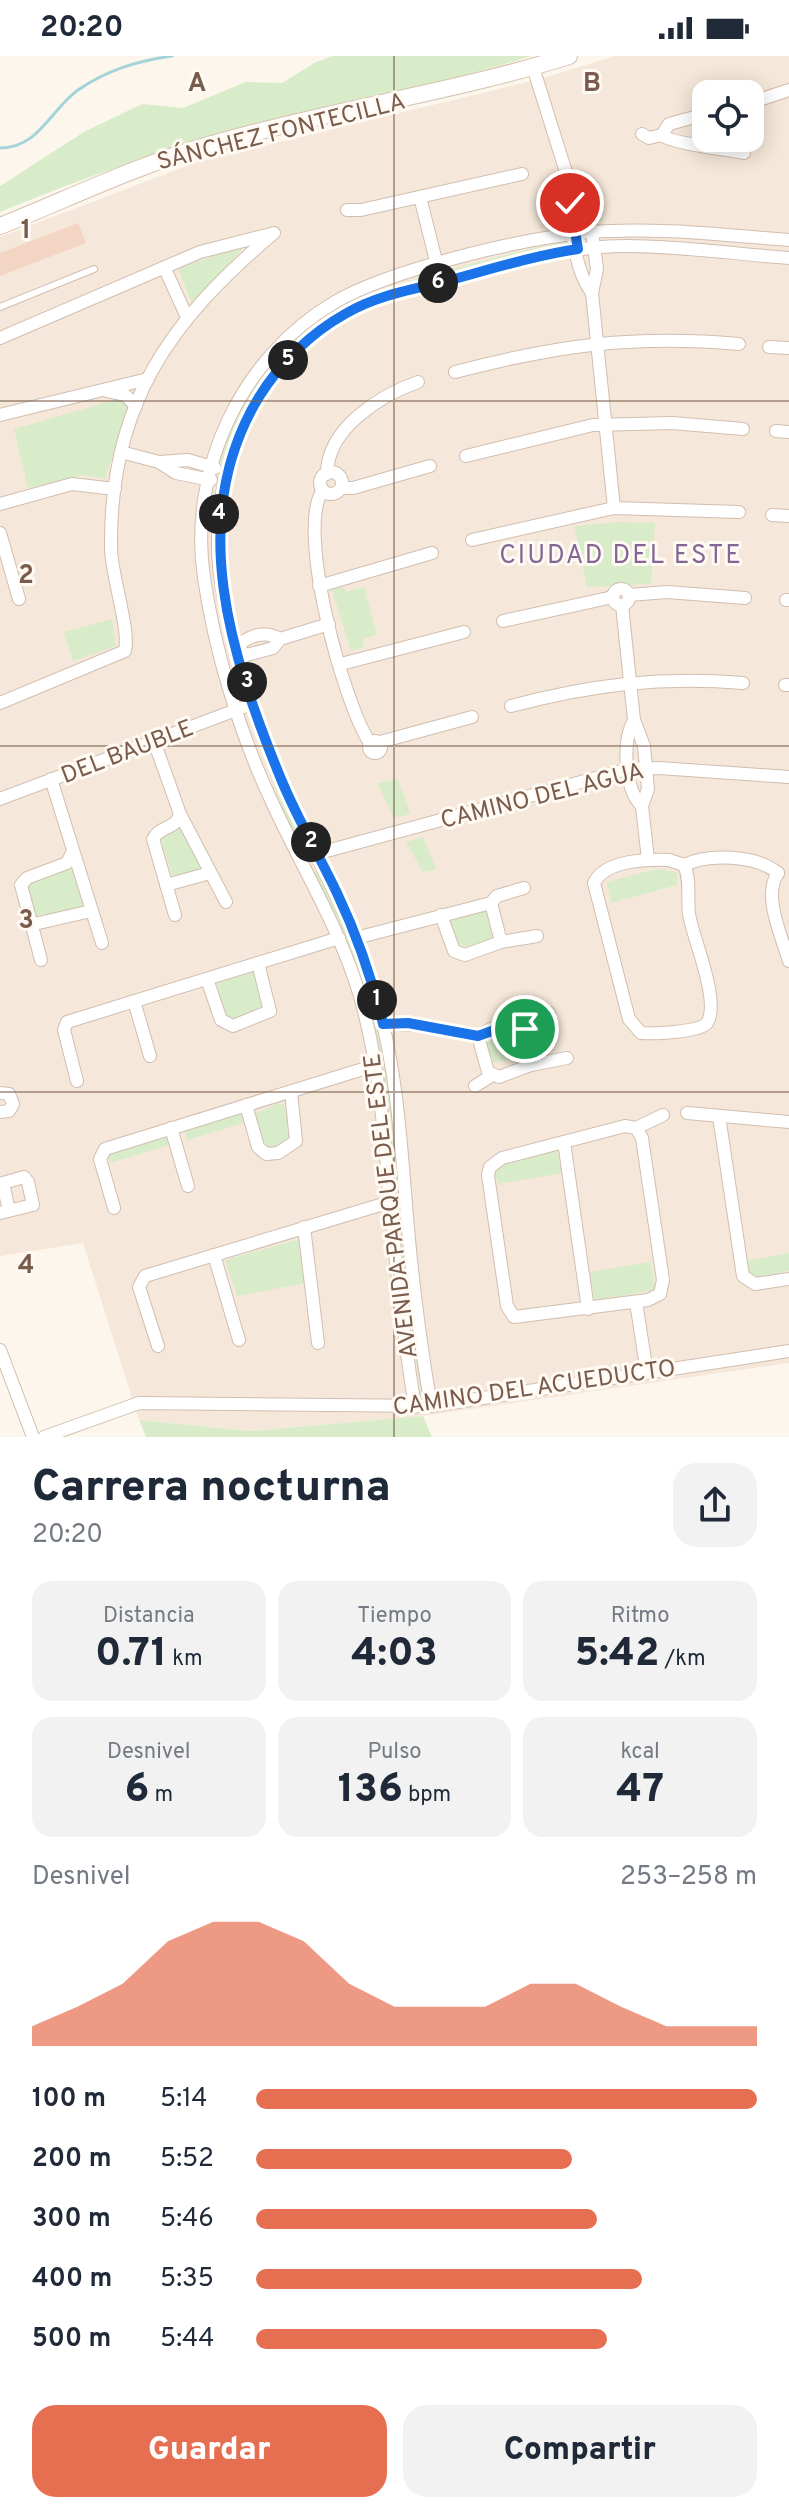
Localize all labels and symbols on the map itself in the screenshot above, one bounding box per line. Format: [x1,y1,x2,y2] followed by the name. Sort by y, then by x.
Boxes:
[583,68,601,101] text: B
[154,86,408,176] street label: SÁNCHEZ FONTECILLA
[536,169,604,237] pin
[21,215,31,248] text: 1
[418,263,458,303] pin: 6
[268,340,308,380] pin: 5
[199,494,239,534] pin: 4
[499,540,743,573] district label: CIUDAD DEL ESTE
[18,560,34,593] text: 2
[227,662,267,702] pin: 3
[57,714,198,792] street label: DEL BAUBLE
[438,757,647,837] street label: CAMINO DEL AGUA
[291,822,331,862] pin: 2
[18,905,34,938] text: 3
[357,980,397,1020] pin: 1
[491,995,559,1063] pin
[358,1052,426,1360] street label: AVENIDA PARQUE DEL ESTE
[18,1250,34,1283] text: 4
[391,1354,678,1424] street label: CAMINO DEL ACUEDUCTO

